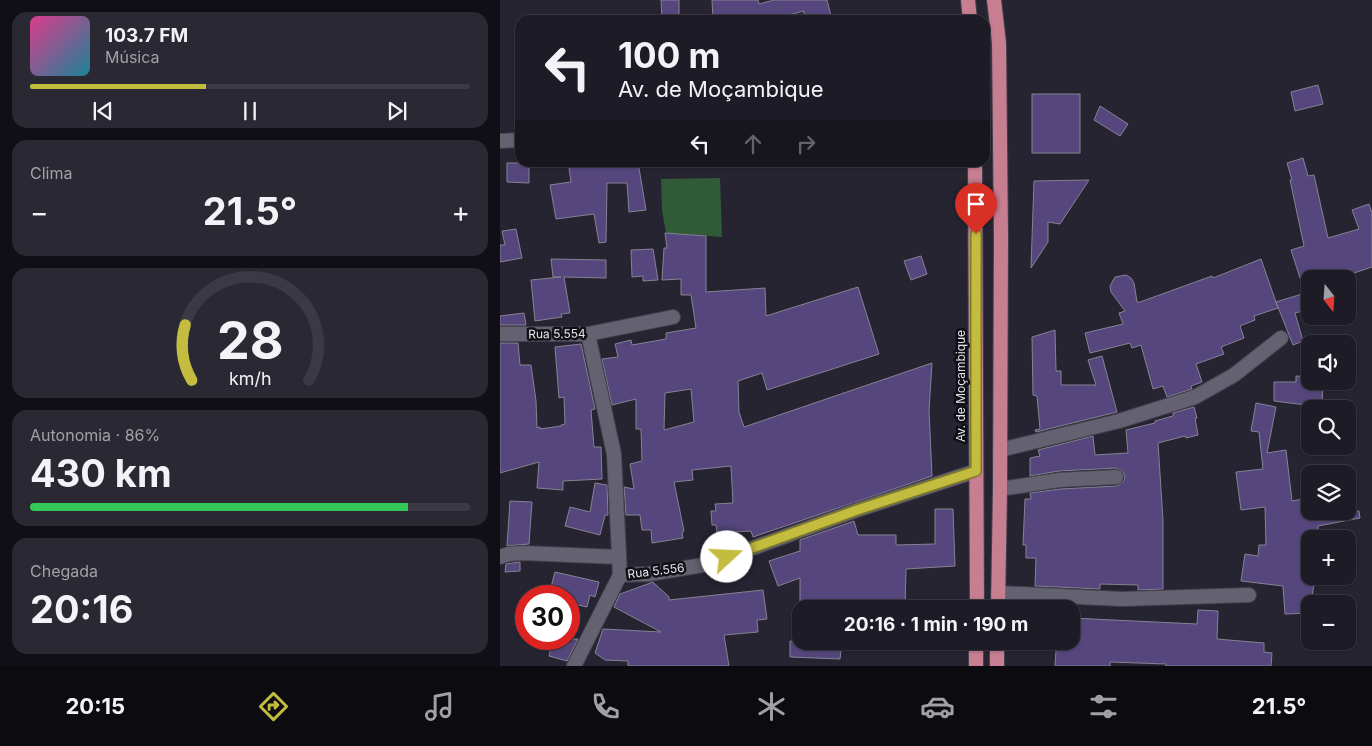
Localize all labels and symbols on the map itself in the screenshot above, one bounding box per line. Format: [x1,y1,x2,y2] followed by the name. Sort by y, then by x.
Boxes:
[955,183,997,234] pin
[1301,270,1356,325] north arrow
[528,325,586,342] street label: Rua 5.554
[953,330,968,442] street label: Av. de Moçambique
[700,530,752,582] position arrow
[627,560,685,581] street label: Rua 5.556
[515,585,580,650] speed limit sign: 30

